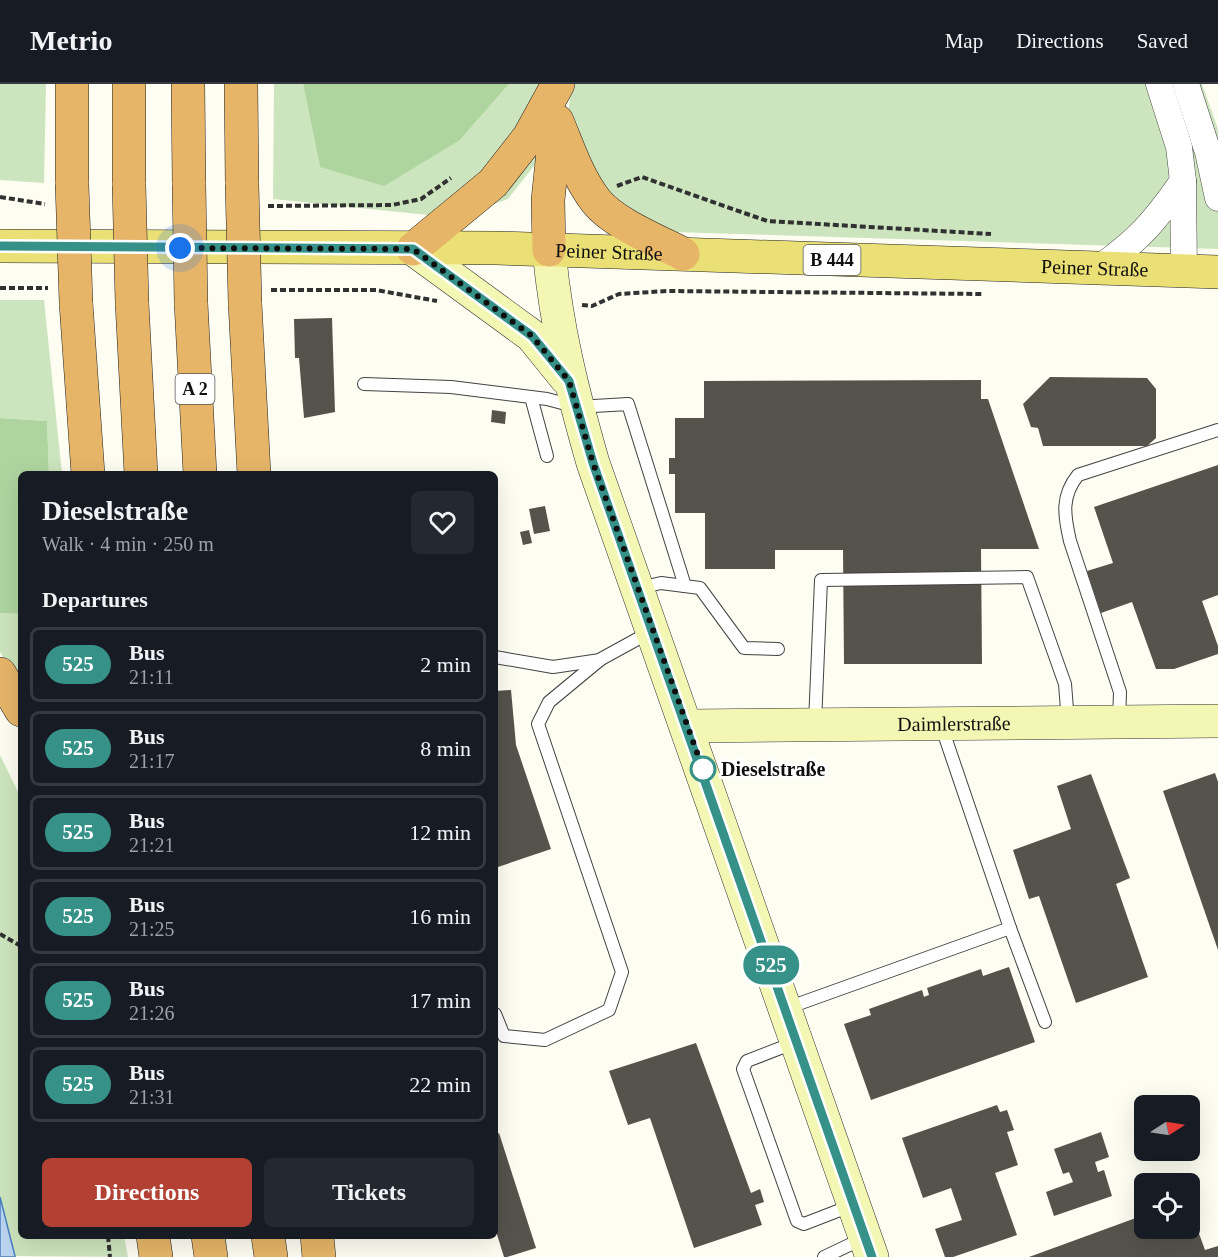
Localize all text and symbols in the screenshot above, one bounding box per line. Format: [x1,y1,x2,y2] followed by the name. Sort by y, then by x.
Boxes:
[30,25,112,56] text: Metrio
[945,29,983,53] text: Map
[1016,29,1104,53] text: Directions
[1137,29,1188,53] text: Saved
[165,233,195,263] your location
[555,239,663,265] street label: Peiner Straße
[804,245,860,275] road number: B 444
[1041,255,1149,281] street label: Peiner Straße
[176,374,214,404] road number: A 2
[411,491,474,554] button: heart
[42,495,188,526] text: Dieselstraße
[42,533,214,555] text: Walk · 4 min · 250 m
[42,587,148,612] text: Departures
[129,640,164,665] text: Bus
[62,652,94,676] text: 525
[420,652,471,677] text: 2 min
[129,666,174,688] text: 21:11
[897,712,1011,735] street label: Daimlerstraße
[129,724,164,749] text: Bus
[62,736,94,760] text: 525
[420,736,471,761] text: 8 min
[129,750,175,772] text: 21:17
[690,756,716,782] marker: Dieselstraße
[721,758,826,780] place label: Dieselstraße
[129,808,164,833] text: Bus
[62,820,94,844] text: 525
[409,820,471,845] text: 12 min
[129,834,175,856] text: 21:21
[129,892,164,917] text: Bus
[62,904,94,928] text: 525
[409,904,471,929] text: 16 min
[129,918,175,940] text: 21:25
[736,946,806,984] line badge: 525
[755,953,787,977] text: 525
[129,976,164,1001] text: Bus
[62,988,94,1012] text: 525
[409,988,471,1013] text: 17 min
[129,1002,175,1024] text: 21:26
[129,1060,164,1085] text: Bus
[62,1072,94,1096] text: 525
[409,1072,471,1097] text: 22 min
[129,1086,175,1108] text: 21:31
[1134,1095,1200,1161] north arrow
[1134,1095,1200,1239] map controls
[42,1158,252,1227] button: Directions
[264,1158,474,1227] button: Tickets
[1134,1173,1200,1239] button: locate

